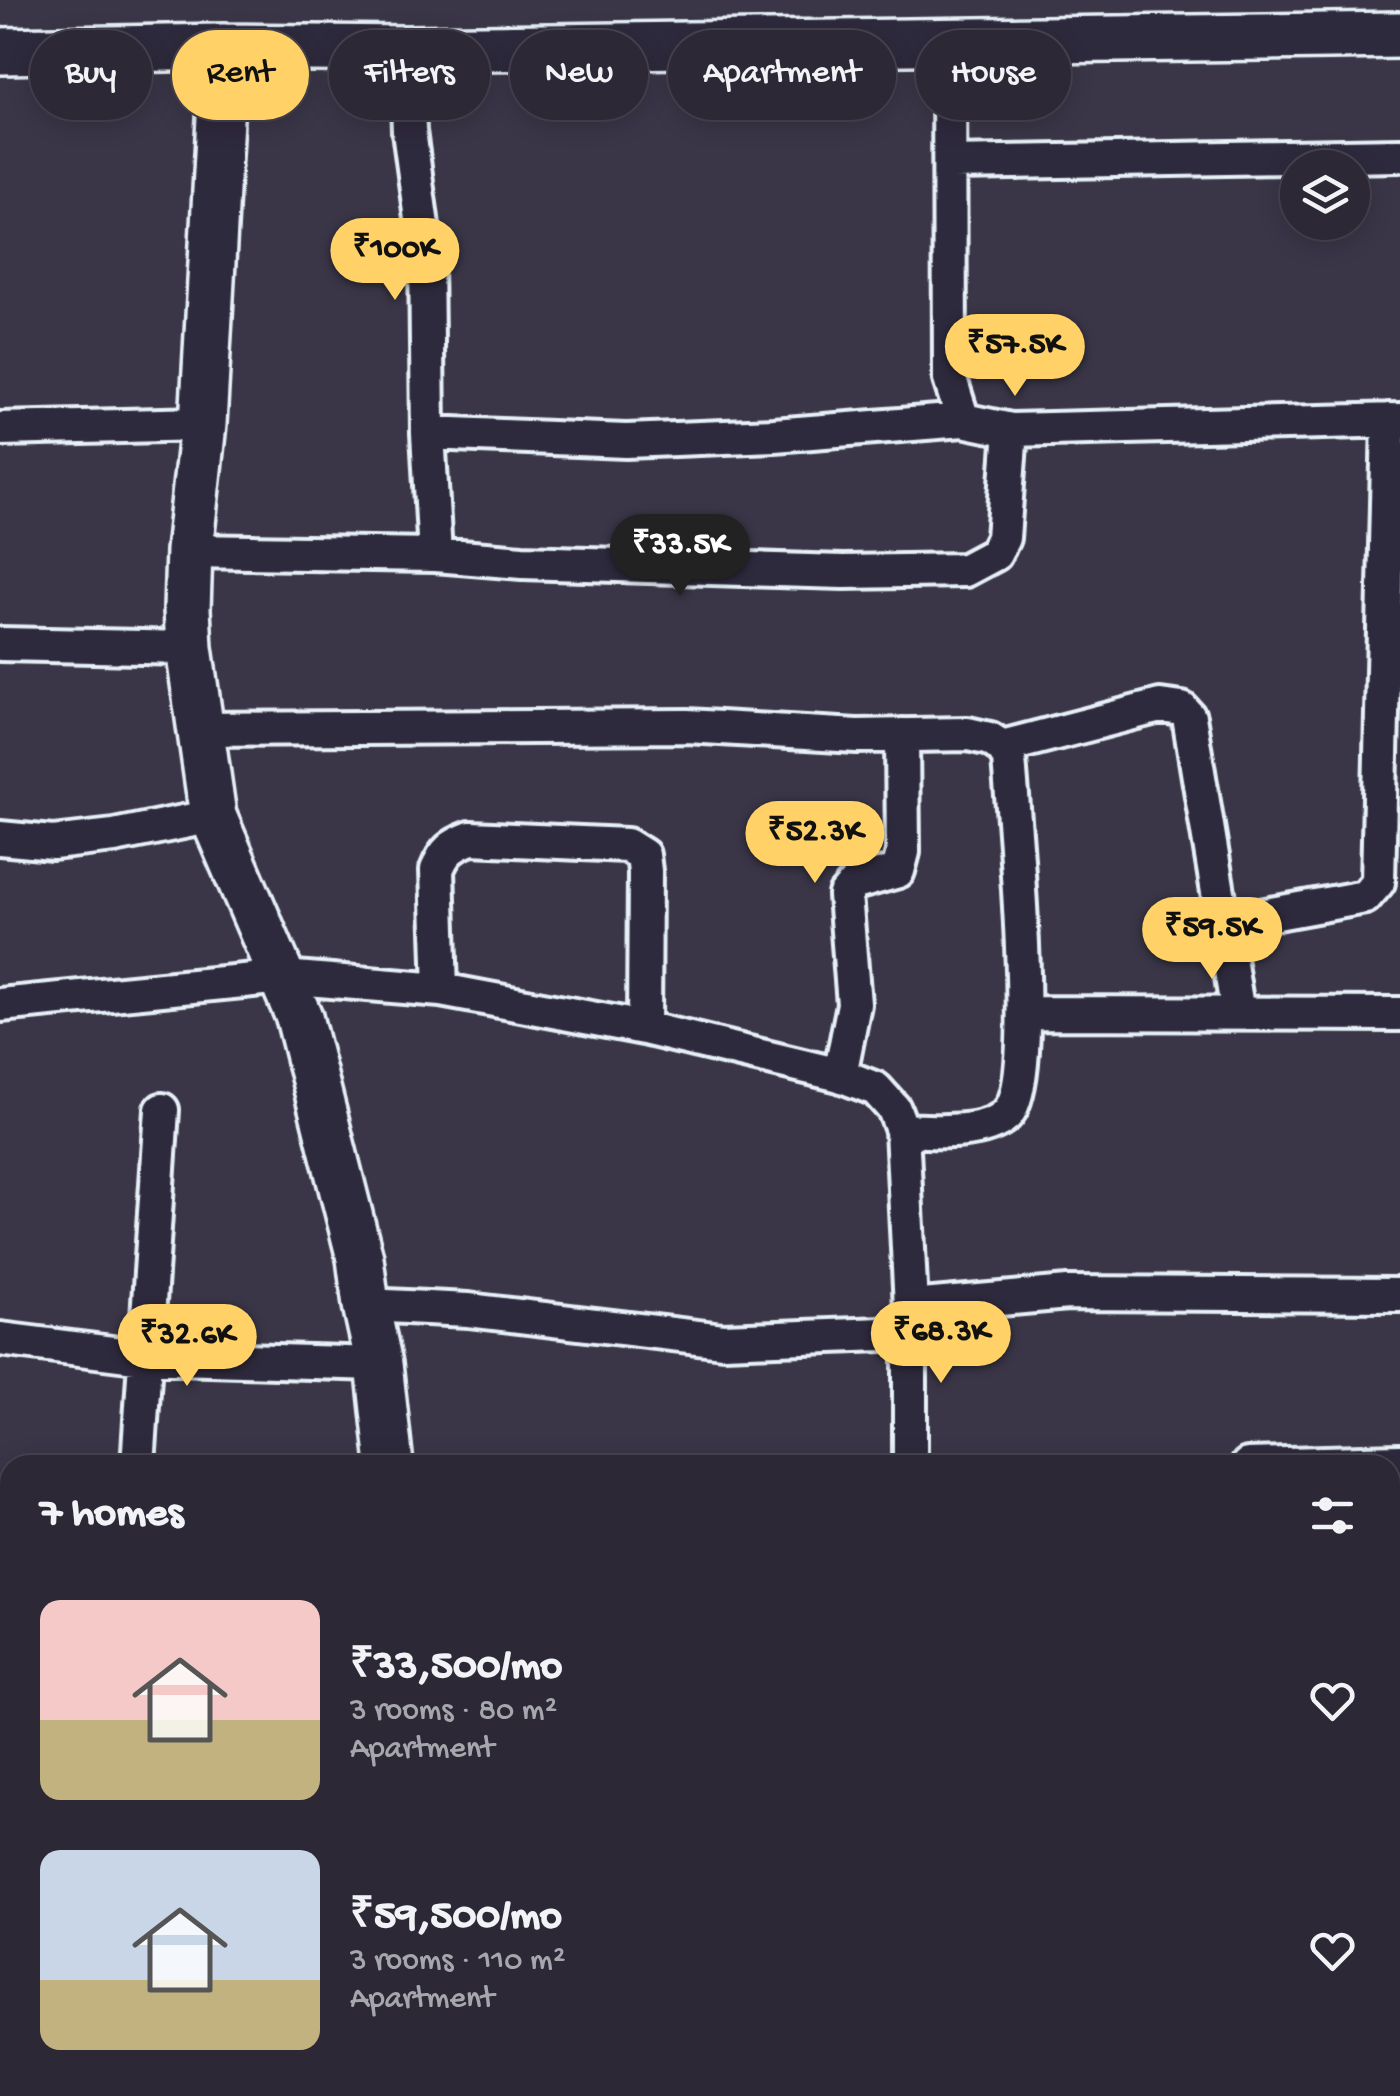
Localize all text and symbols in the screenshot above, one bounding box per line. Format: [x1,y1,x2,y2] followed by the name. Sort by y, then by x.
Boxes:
[30,30,152,120] chip: Buy
[172,30,309,120] chip: Rent
[329,30,490,120] chip: Filters
[510,30,648,120] chip: New
[668,30,896,120] chip: Apartment
[916,30,1071,120] chip: House
[1280,150,1370,240] map controls
[1280,150,1370,240] button: layers
[325,218,465,303] pin: ₹100K
[352,231,438,269] text: ₹100K
[934,314,1096,399] pin: ₹57.5K
[967,327,1063,365] text: ₹57.5K
[599,514,761,599] pin: ₹33.5K
[632,527,728,565] text: ₹33.5K
[734,801,896,886] pin: ₹52.3K
[767,814,863,852] text: ₹52.3K
[1131,897,1293,982] pin: ₹59.5K
[1164,910,1260,948] text: ₹59.5K
[860,1301,1022,1386] pin: ₹68.3K
[106,1304,268,1389] pin: ₹32.6K
[893,1314,989,1352] text: ₹68.3K
[140,1317,234,1355] text: ₹32.6K
[1305,1488,1360,1543] icon: filters
[40,1491,183,1540] text: 7 homes
[120,1640,240,1760] icon: home
[350,1644,562,1693] text: ₹33,500/mo
[1305,1673,1360,1728] icon: heart
[350,1693,557,1731] text: 3 rooms · 80 m²
[350,1731,494,1769] text: Apartment
[120,1890,240,2010] icon: home
[350,1894,562,1943] text: ₹59,500/mo
[1305,1923,1360,1978] icon: heart
[350,1943,565,1981] text: 3 rooms · 110 m²
[350,1981,494,2019] text: Apartment

